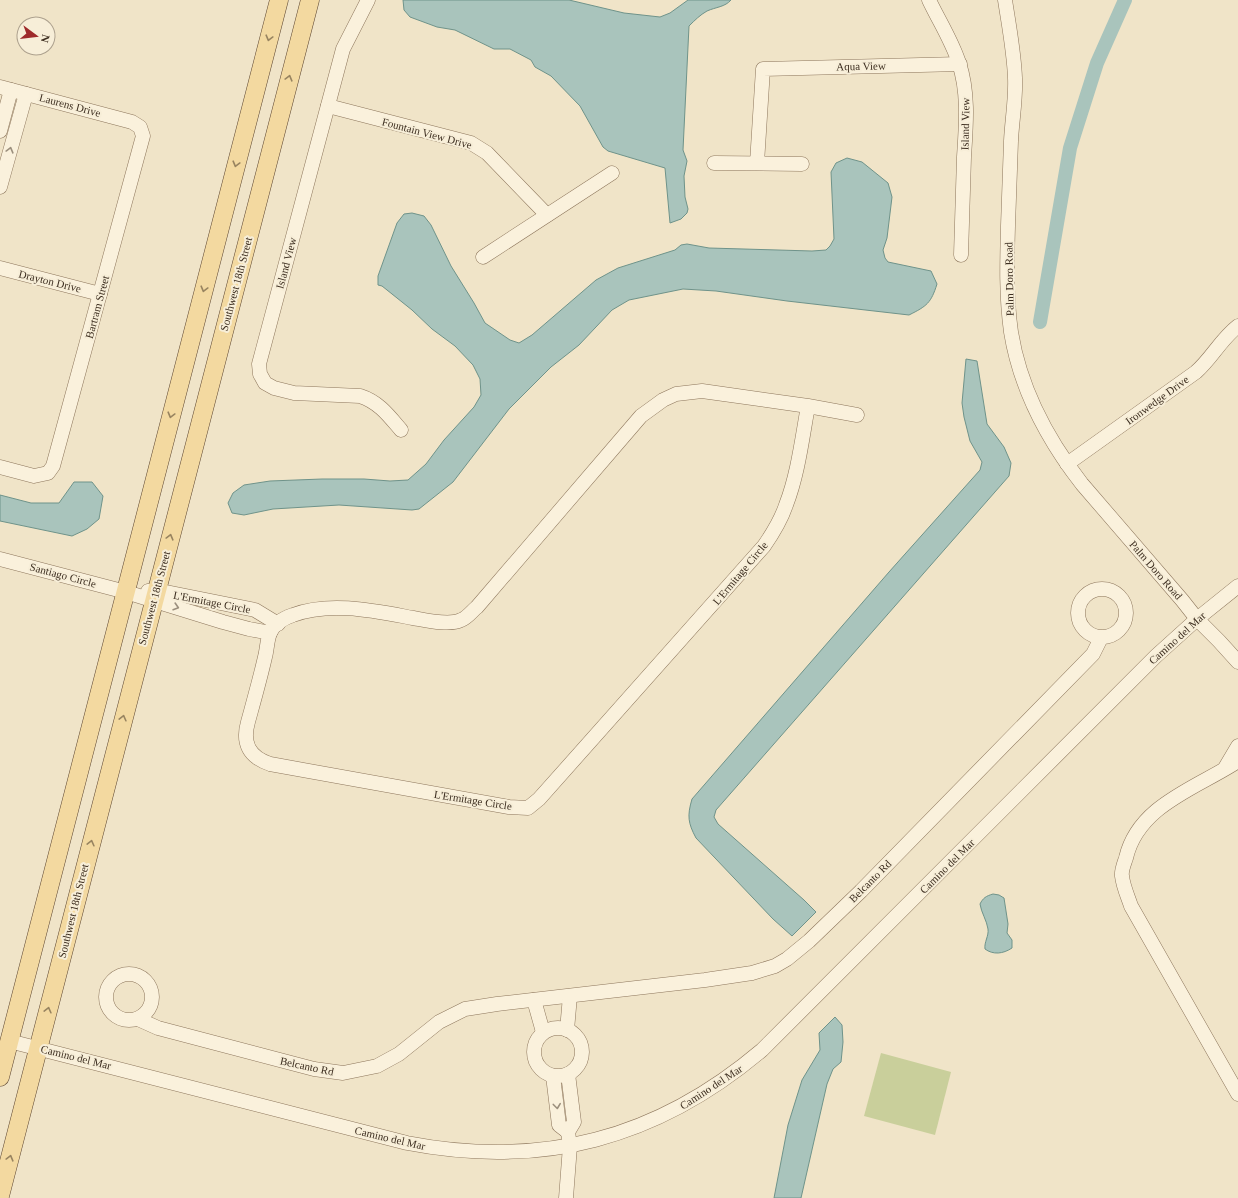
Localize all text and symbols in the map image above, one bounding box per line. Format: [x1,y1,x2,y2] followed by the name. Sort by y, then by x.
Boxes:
[16,16,56,56] north arrow
[39,33,52,44] text: N
[265,34,274,41] one-way arrow
[836,60,886,72] street label: Aqua View
[285,75,293,81] one-way arrow
[38,91,102,119] street label: Laurens Drive
[959,98,971,150] street label: Island View
[381,115,473,151] street label: Fountain View Drive
[6,146,14,153] one-way arrow
[233,160,241,167] one-way arrow
[218,236,254,332] street label: Southwest 18th Street
[273,236,299,290] street label: Island View
[1002,241,1016,316] street label: Palm Doro Road
[18,267,83,295] street label: Drayton Drive
[83,274,111,340] street label: Bartram Street
[200,286,209,293] one-way arrow
[1123,373,1191,427] street label: Ironwedge Drive
[168,412,176,419] one-way arrow
[165,534,174,541] one-way arrow
[1127,538,1185,602] street label: Palm Doro Road
[710,539,770,607] street label: L'Ermitage Circle
[136,550,172,646] street label: Southwest 18th Street
[29,560,98,590] street label: Santiago Circle
[172,589,252,615] street label: L'Ermitage Circle
[173,602,180,611] one-way arrow
[1146,609,1208,667] street label: Camino del Mar
[118,714,127,721] one-way arrow
[433,788,513,812] street label: L'Ermitage Circle
[917,836,977,896] street label: Camino del Mar
[86,840,95,847] one-way arrow
[846,857,894,905] street label: Belcanto Rd
[55,863,91,959] street label: Southwest 18th Street
[43,1007,52,1014] one-way arrow
[40,1042,113,1072] street label: Camino del Mar
[279,1054,335,1078] street label: Belcanto Rd
[677,1062,745,1112] street label: Camino del Mar
[552,1103,561,1109] one-way arrow
[354,1124,427,1152] street label: Camino del Mar
[5,1155,14,1162] one-way arrow

